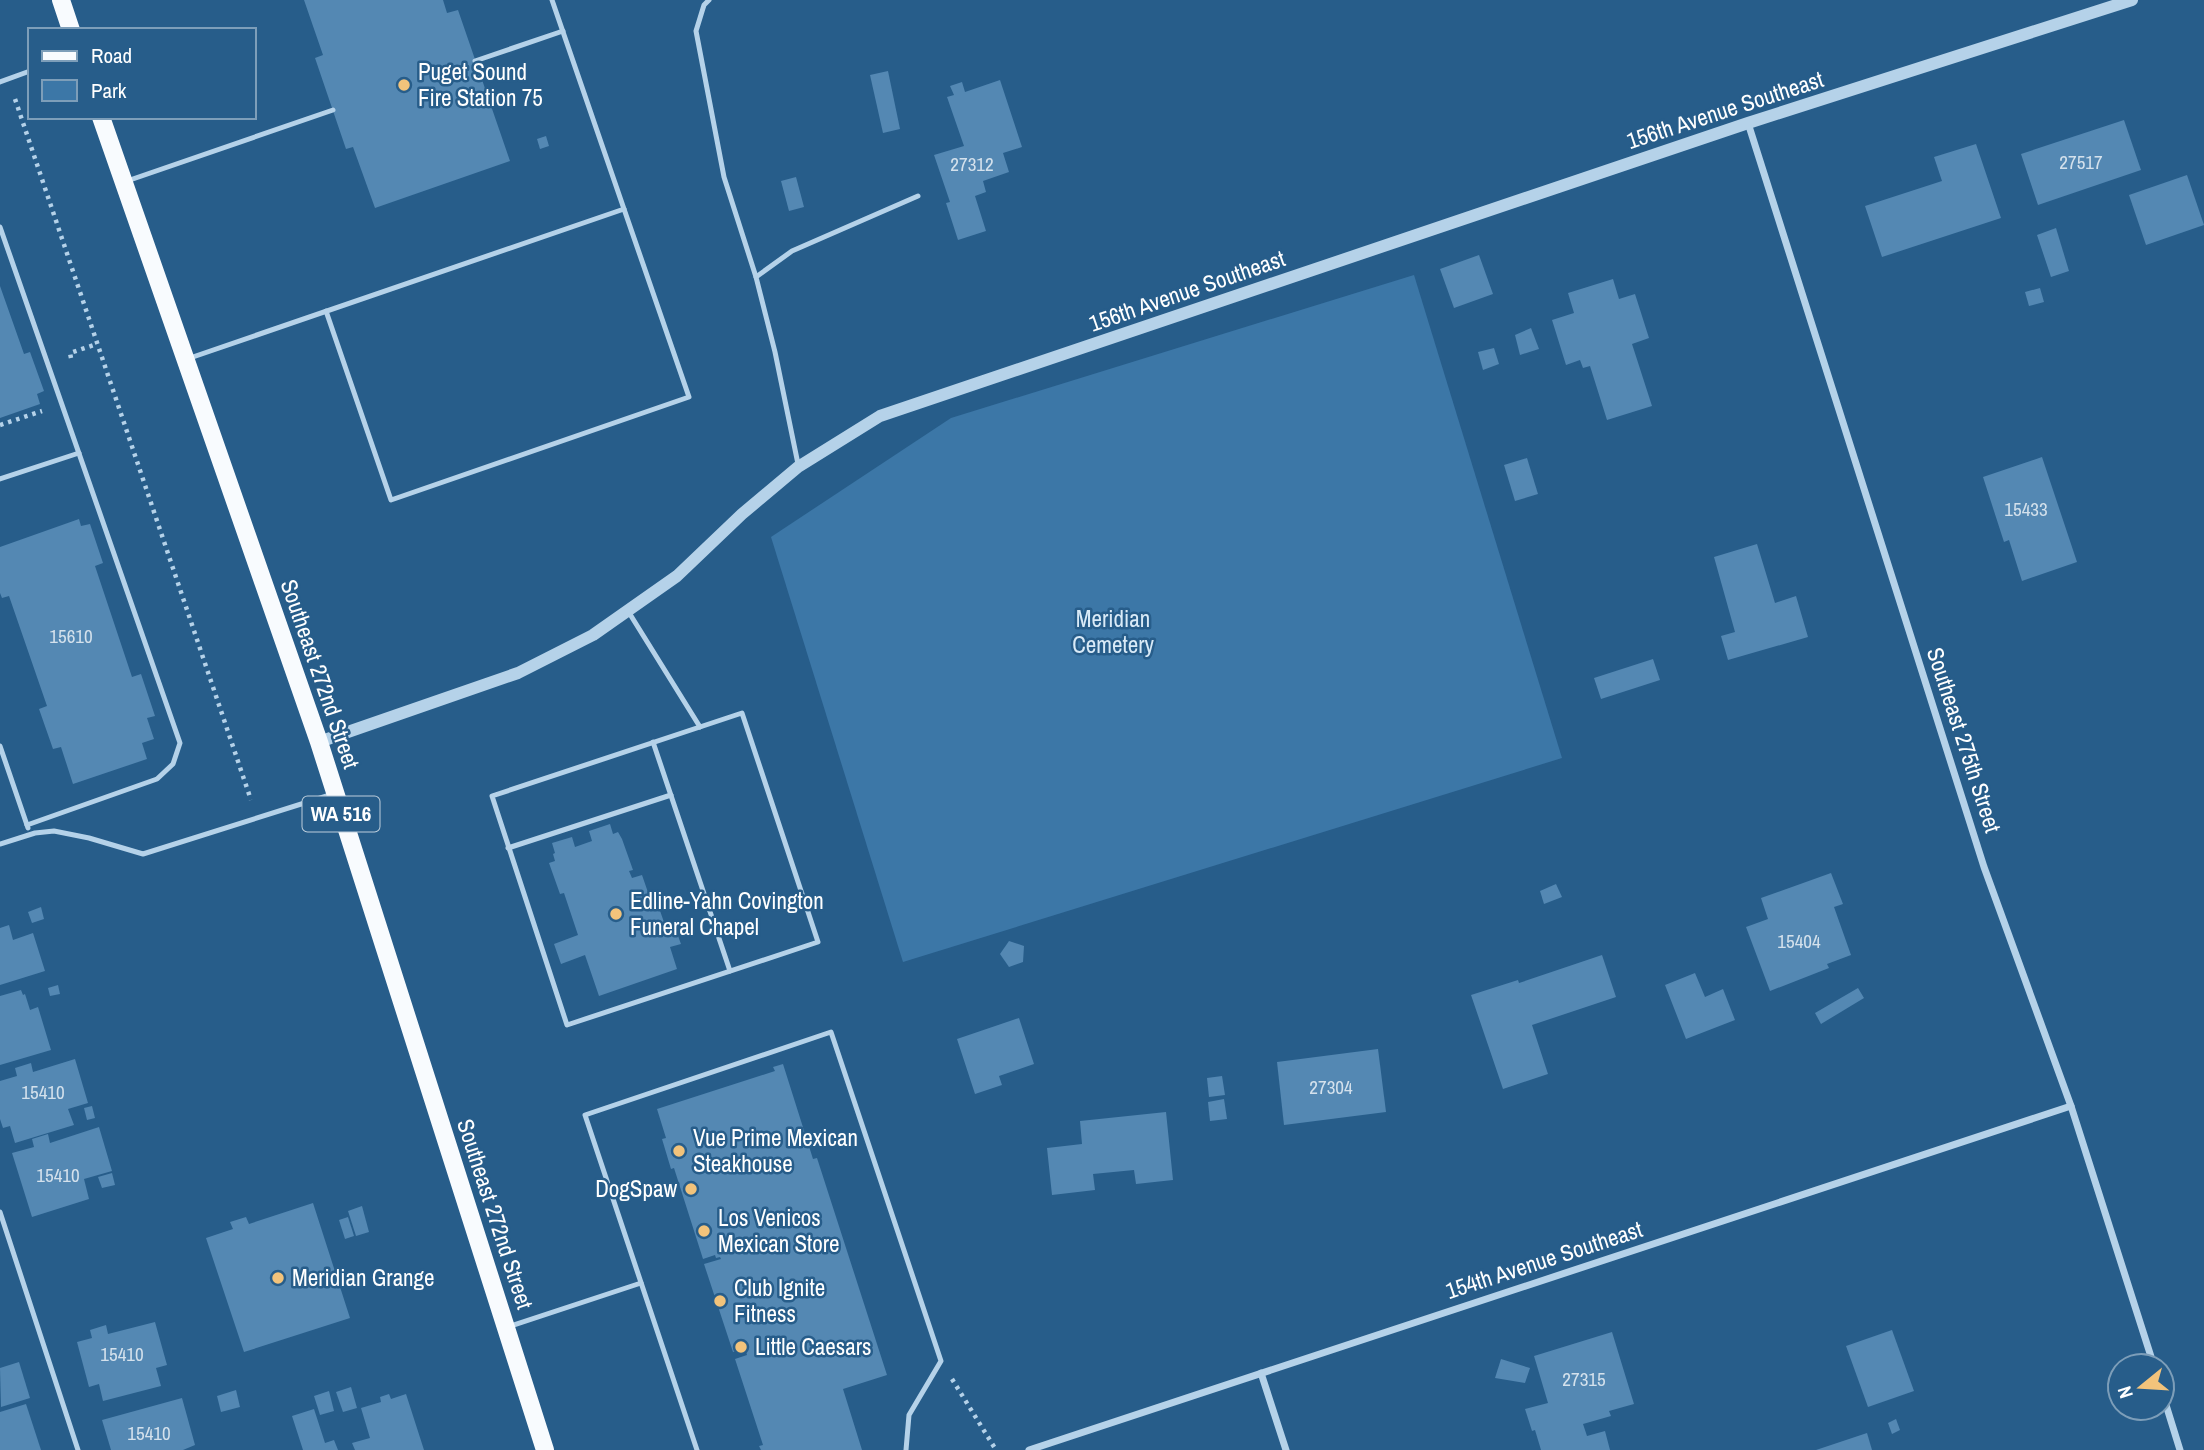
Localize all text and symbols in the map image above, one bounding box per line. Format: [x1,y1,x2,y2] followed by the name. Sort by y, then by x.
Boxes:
[28,28,256,119] legend
[91,41,132,70] text: Road
[418,56,543,113] place label: Puget Sound Fire Station 75
[1622,63,1827,156] street label: 156th Avenue Southeast
[91,76,127,105] text: Park
[396,77,412,93] marker: Puget Sound Fire Station 75
[2059,149,2103,175] house number: 27517
[950,151,994,177] house number: 27312
[1085,242,1289,339] street label: 156th Avenue Southeast
[2004,496,2048,522] house number: 15433
[274,575,367,773] street label: Southeast 272nd Street
[1072,603,1154,660] park label: Meridian Cemetery
[49,623,93,649] house number: 15610
[1920,643,2009,836] street label: Southeast 275th Street
[302,796,380,832] road number: WA 516
[630,885,824,942] place label: Edline-Yahn Covington Funeral Chapel
[608,906,624,922] marker: Edline-Yahn Covington Funeral Chapel
[1777,928,1821,954] house number: 15404
[1309,1074,1353,1100] house number: 27304
[21,1079,65,1105] house number: 15410
[450,1115,541,1313] street label: Southeast 272nd Street
[693,1122,858,1179] place label: Vue Prime Mexican Steakhouse
[671,1143,687,1159] marker: Vue Prime Mexican Steakhouse
[36,1162,80,1188] house number: 15410
[595,1173,677,1204] place label: DogSpaw
[683,1181,699,1197] marker: DogSpaw
[718,1202,840,1259] place label: Los Venicos Mexican Store
[1441,1213,1646,1306] street label: 154th Avenue Southeast
[696,1223,712,1239] marker: Los Venicos Mexican Store
[292,1262,435,1293] place label: Meridian Grange
[270,1270,286,1286] marker: Meridian Grange
[734,1272,825,1329] place label: Club Ignite Fitness
[712,1293,728,1309] marker: Club Ignite Fitness
[755,1331,871,1362] place label: Little Caesars
[733,1339,749,1355] marker: Little Caesars
[100,1341,144,1367] house number: 15410
[2106,1352,2176,1422] north arrow
[1562,1366,1606,1392] house number: 27315
[2111,1383,2139,1402] text: N
[127,1420,171,1446] house number: 15410

